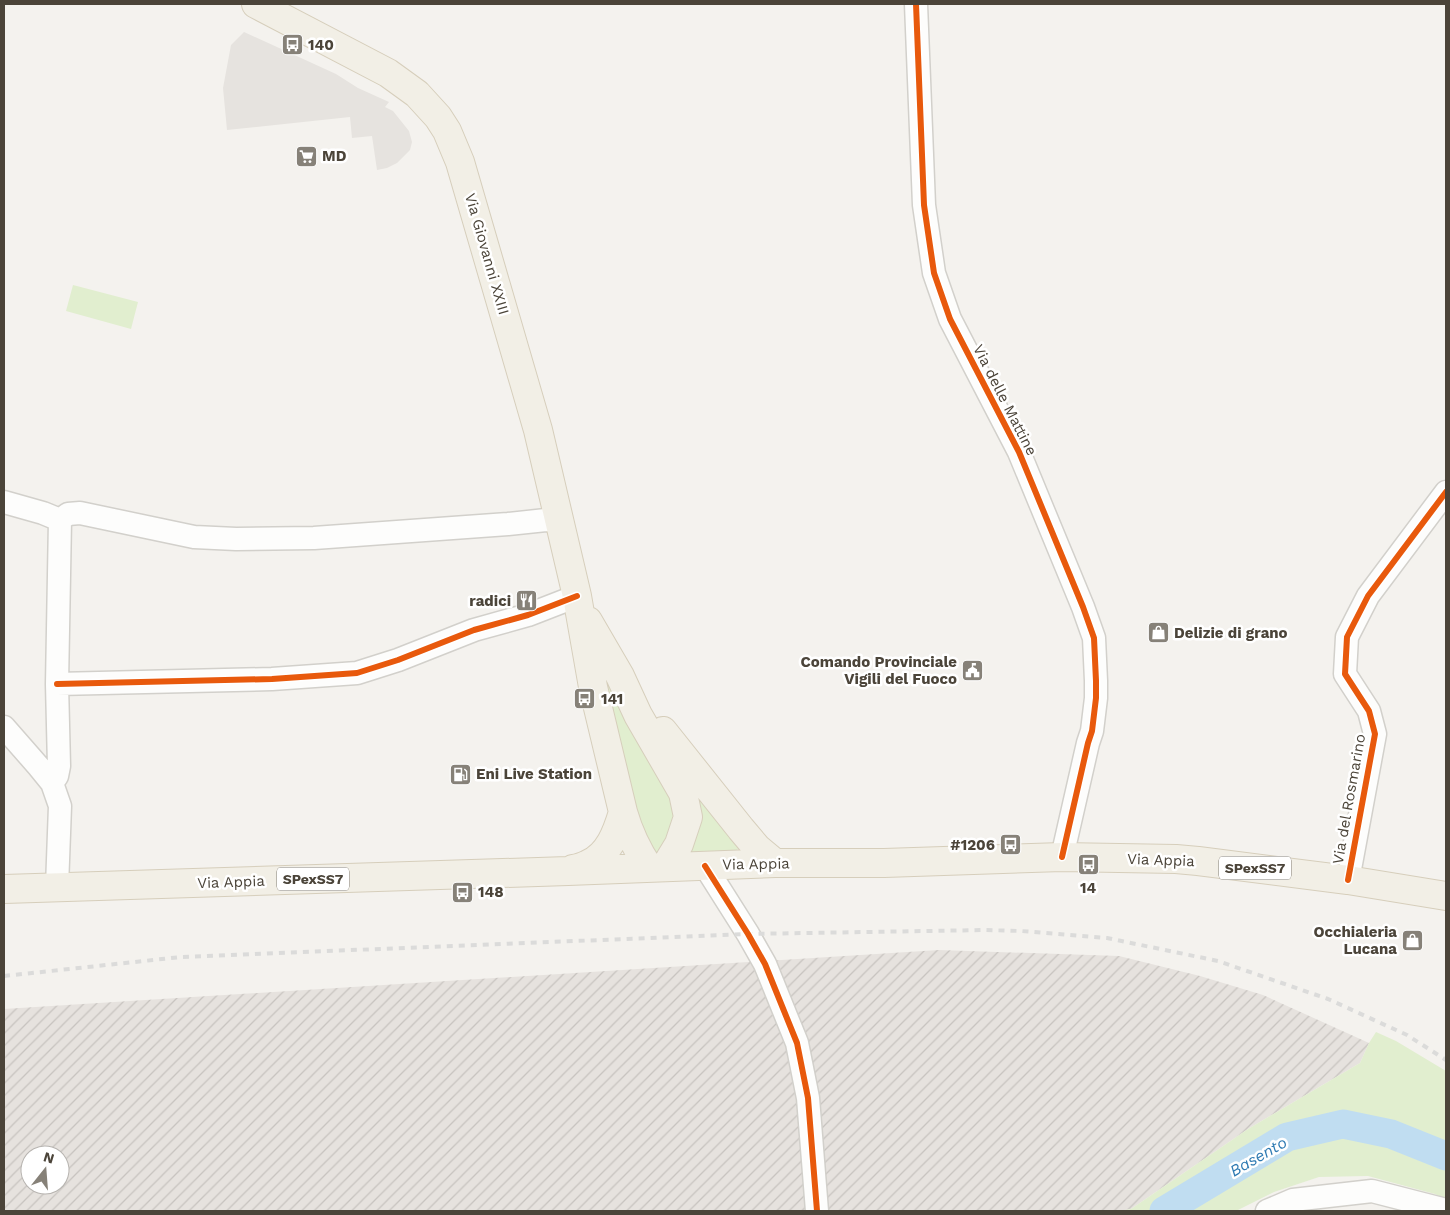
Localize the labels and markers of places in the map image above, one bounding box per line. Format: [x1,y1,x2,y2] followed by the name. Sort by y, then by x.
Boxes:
[280,33,304,57] bus stop icon: 140
[308,36,334,54] place label: 140
[294,144,318,168] supermarket icon: MD
[322,147,347,165] place label: MD
[515,589,539,613] restaurant icon: radici
[469,592,511,610] place label: radici
[1146,621,1170,645] shop icon: Delizie di grano
[1174,624,1288,642] place label: Delizie di grano
[801,653,957,688] place label: Comando Provinciale Vigili del Fuoco
[961,659,985,683] public building icon: Comando Provinciale Vigili del Fuoco
[573,687,597,711] bus stop icon: 141
[601,690,623,708] place label: 141
[448,762,472,786] fuel station icon: Eni Live Station
[476,765,592,783] place label: Eni Live Station
[999,833,1023,857] bus stop icon: #1206
[950,836,995,854] place label: #1206
[1076,853,1100,877] bus stop icon: 14
[1080,879,1096,897] place label: 14
[450,880,474,904] bus stop icon: 148
[478,883,504,901] place label: 148
[1313,923,1397,958] place label: Occhialeria Lucana
[1401,929,1425,953] shop icon: Occhialeria Lucana

